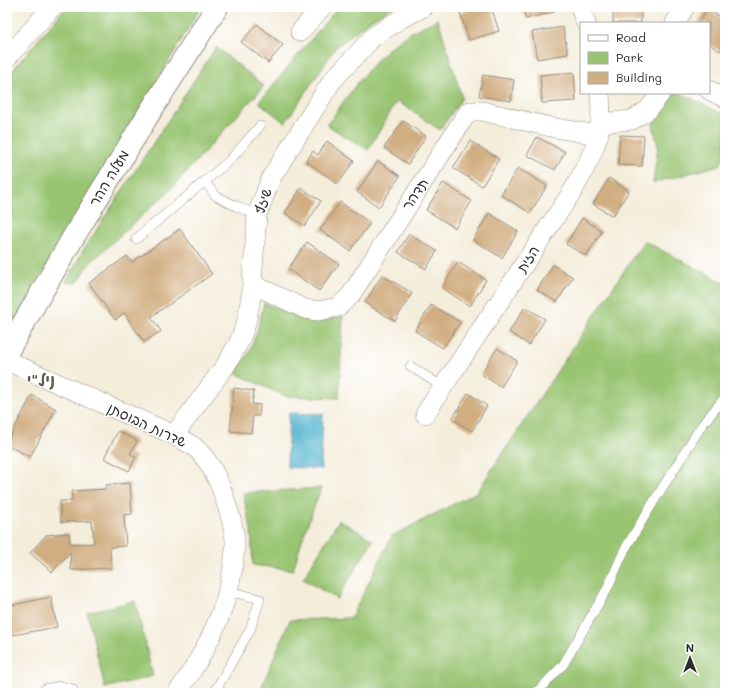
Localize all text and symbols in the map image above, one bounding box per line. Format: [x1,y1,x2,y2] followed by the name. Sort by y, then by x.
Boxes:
[580,22,710,94] legend
[616,29,646,45] text: Road
[616,49,643,65] text: Park
[616,69,662,85] text: Building
[84,146,133,210] street label: מעלה ההר
[397,174,432,214] street label: תדהר
[249,185,276,216] street label: שיזף
[511,242,543,277] street label: הזית
[27,369,55,390] district label: ניל"י
[105,398,190,451] street label: שדרות הבוסתן
[670,638,710,678] north arrow
[686,640,694,655] text: N

